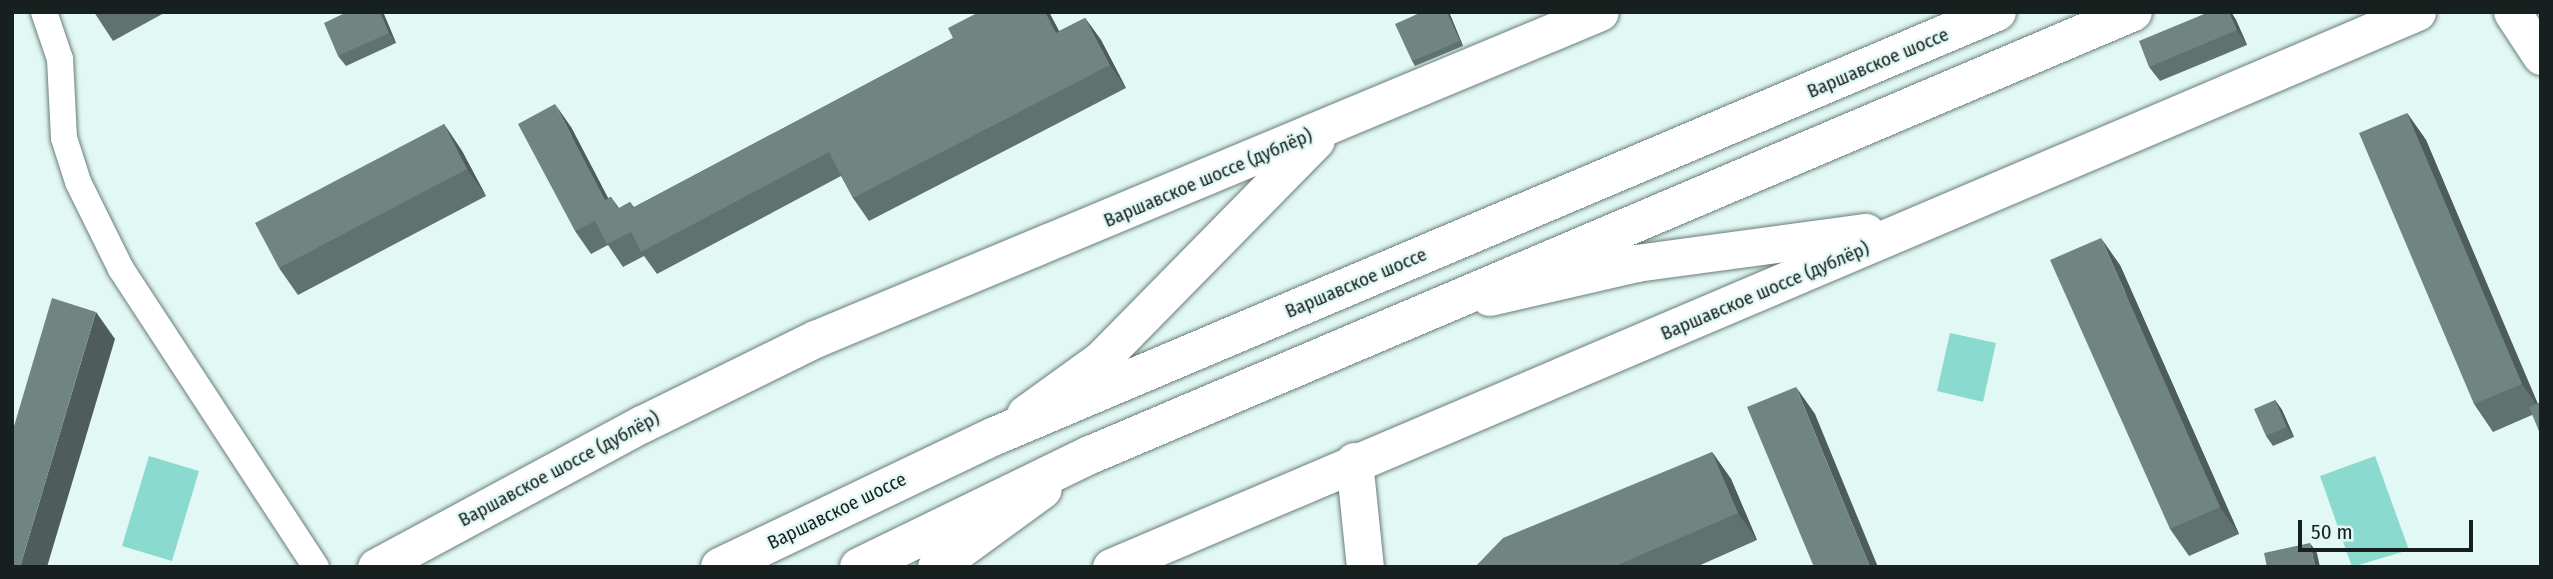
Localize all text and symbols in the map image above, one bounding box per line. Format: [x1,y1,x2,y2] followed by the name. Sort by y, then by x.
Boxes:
[1804,23,1952,103] street label: Варшавское шоссе
[1100,124,1316,232] street label: Варшавское шоссе (дублёр)
[1657,237,1873,345] street label: Варшавское шоссе (дублёр)
[1282,243,1430,323] street label: Варшавское шоссе
[455,406,663,532] street label: Варшавское шоссе (дублёр)
[764,468,910,554] street label: Варшавское шоссе
[2301,505,2476,550] scale bar
[2311,519,2353,545] text: 50 m

